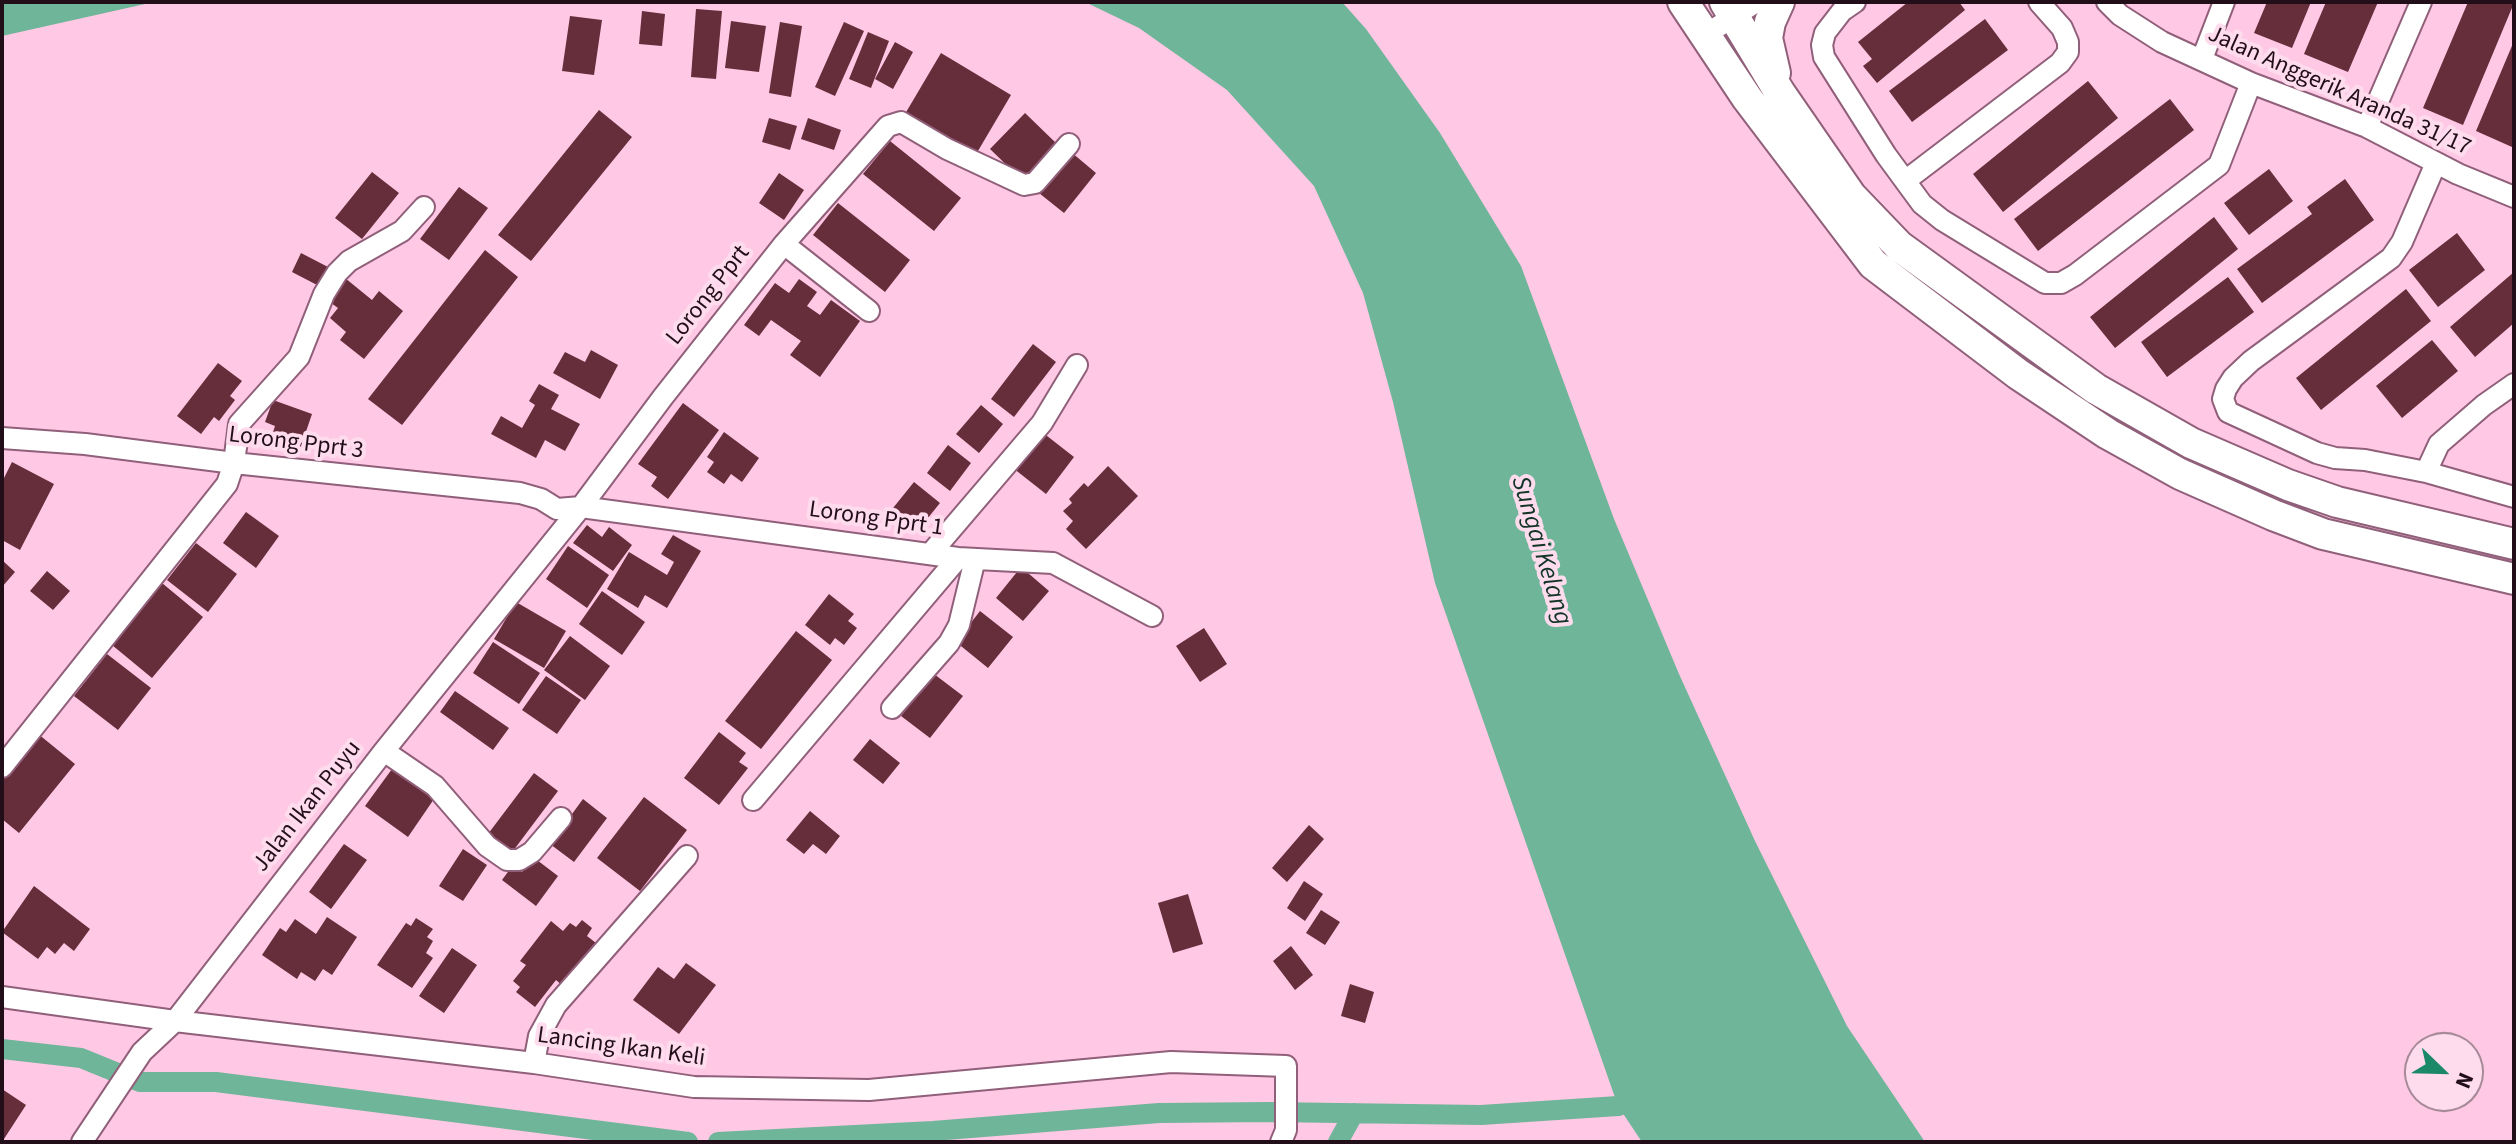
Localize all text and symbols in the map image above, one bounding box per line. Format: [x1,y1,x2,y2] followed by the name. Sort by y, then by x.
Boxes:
[2203,21,2475,163] street label: Jalan Anggerik Aranda 31/17
[661,240,757,352] street label: Lorong Pprt
[227,421,365,467] street label: Lorong Pprt 3
[1503,473,1577,629] water label: Sungai Kelang
[807,496,945,544] street label: Lorong Pprt 1
[248,736,368,878] street label: Jalan Ikan Puyu
[535,1022,707,1074] street label: Lancing Ikan Keli
[2404,1032,2484,1112] north arrow
[2447,1068,2482,1094] text: N

